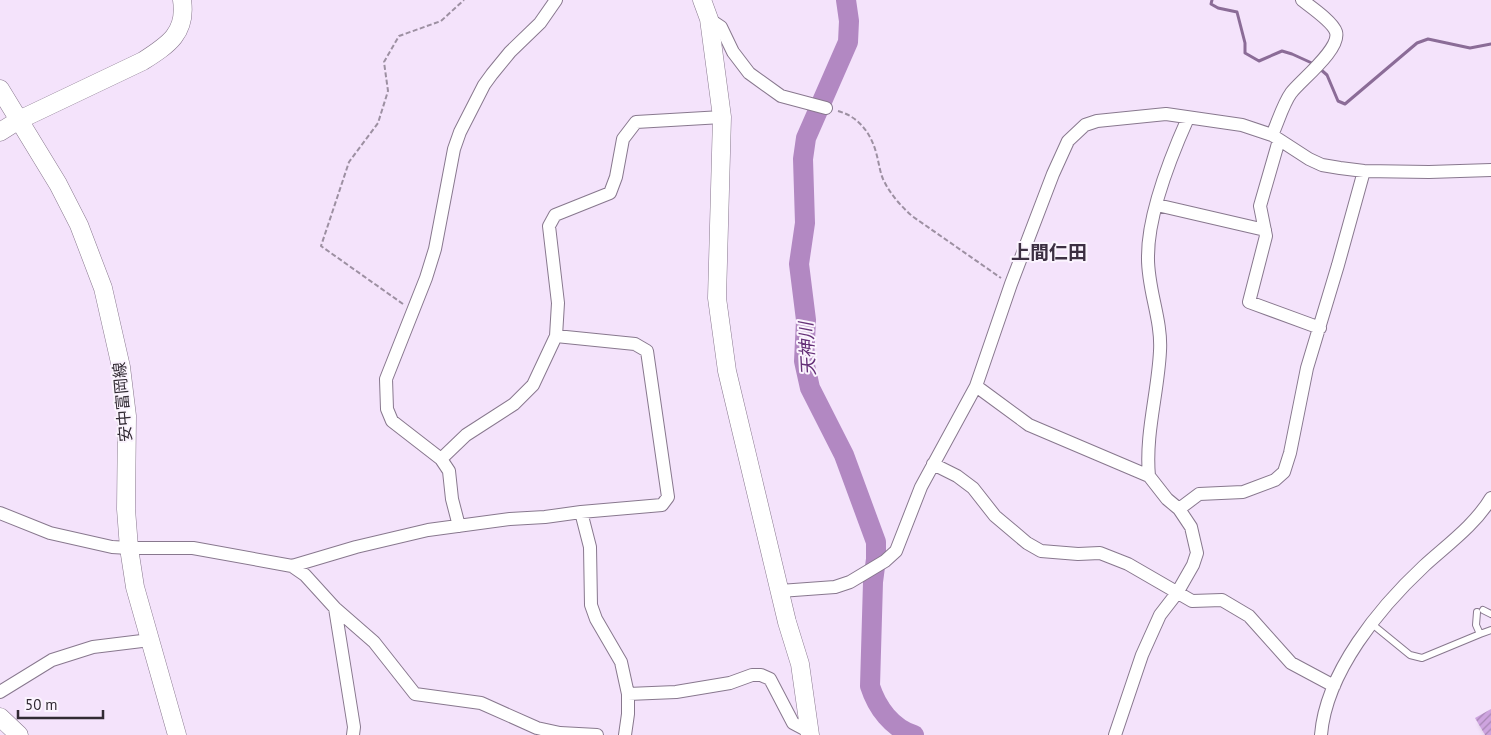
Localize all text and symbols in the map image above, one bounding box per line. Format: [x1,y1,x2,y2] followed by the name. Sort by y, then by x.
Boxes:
[1011,240,1087,264] district label: 上間仁田
[794,319,820,377] water label: 天神川
[109,361,135,443] street label: 安中富岡線
[18,688,102,720] scale bar
[25,695,58,714] text: 50 m

